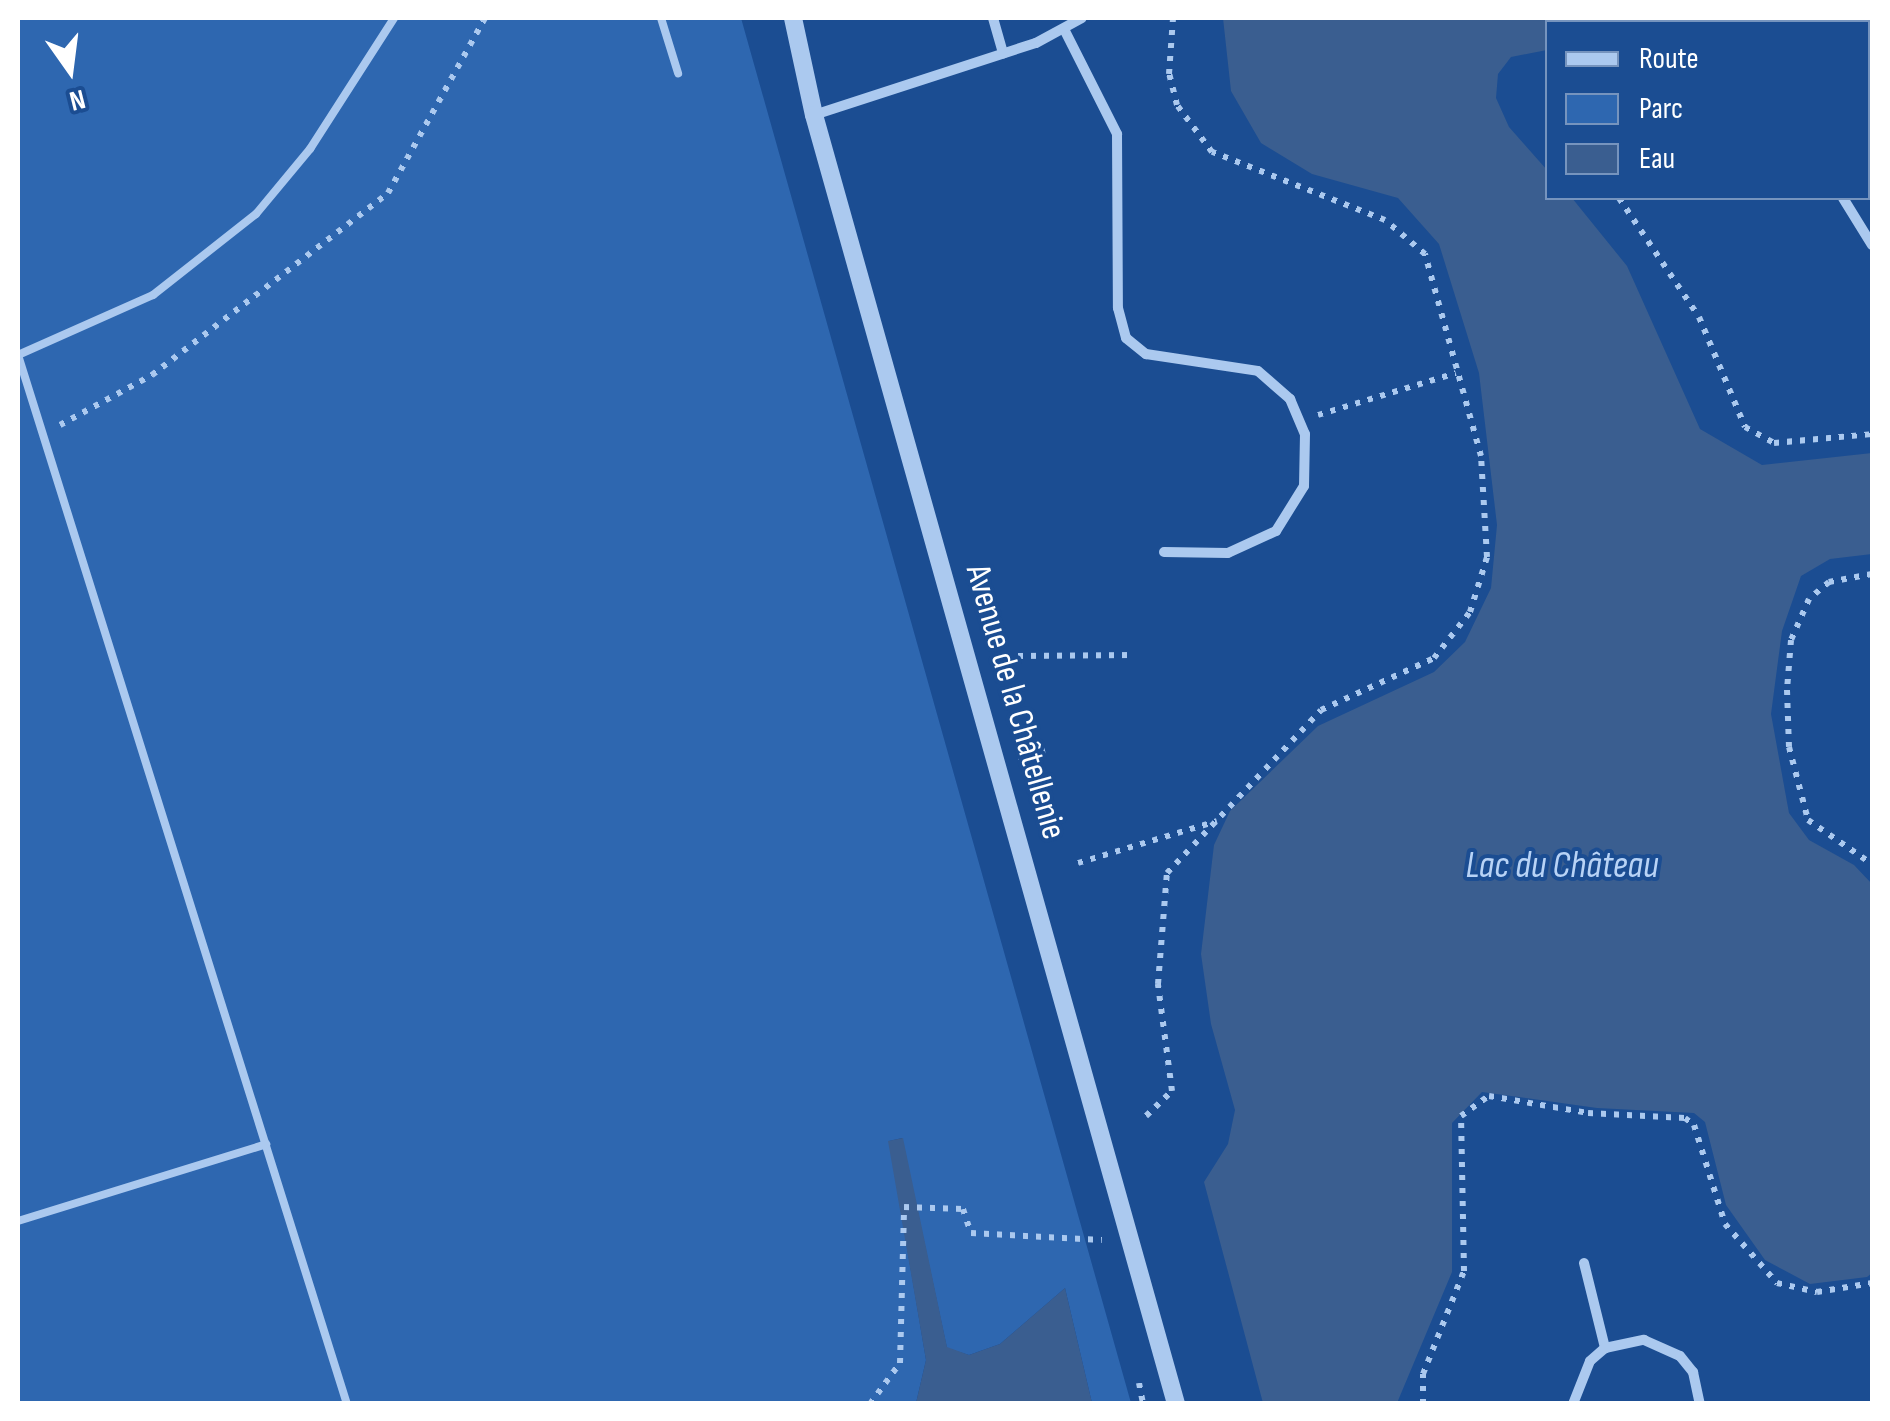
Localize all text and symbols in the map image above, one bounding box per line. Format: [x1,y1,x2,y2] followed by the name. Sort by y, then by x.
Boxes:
[20,20,120,120] north arrow
[1545,20,1870,200] legend
[1639,41,1698,77] text: Route
[66,82,89,117] text: N
[1639,91,1683,127] text: Parc
[1639,141,1675,177] text: Eau
[956,560,1074,844] street label: Avenue de la Châtellenie
[1466,843,1658,889] water label: Lac du Château

